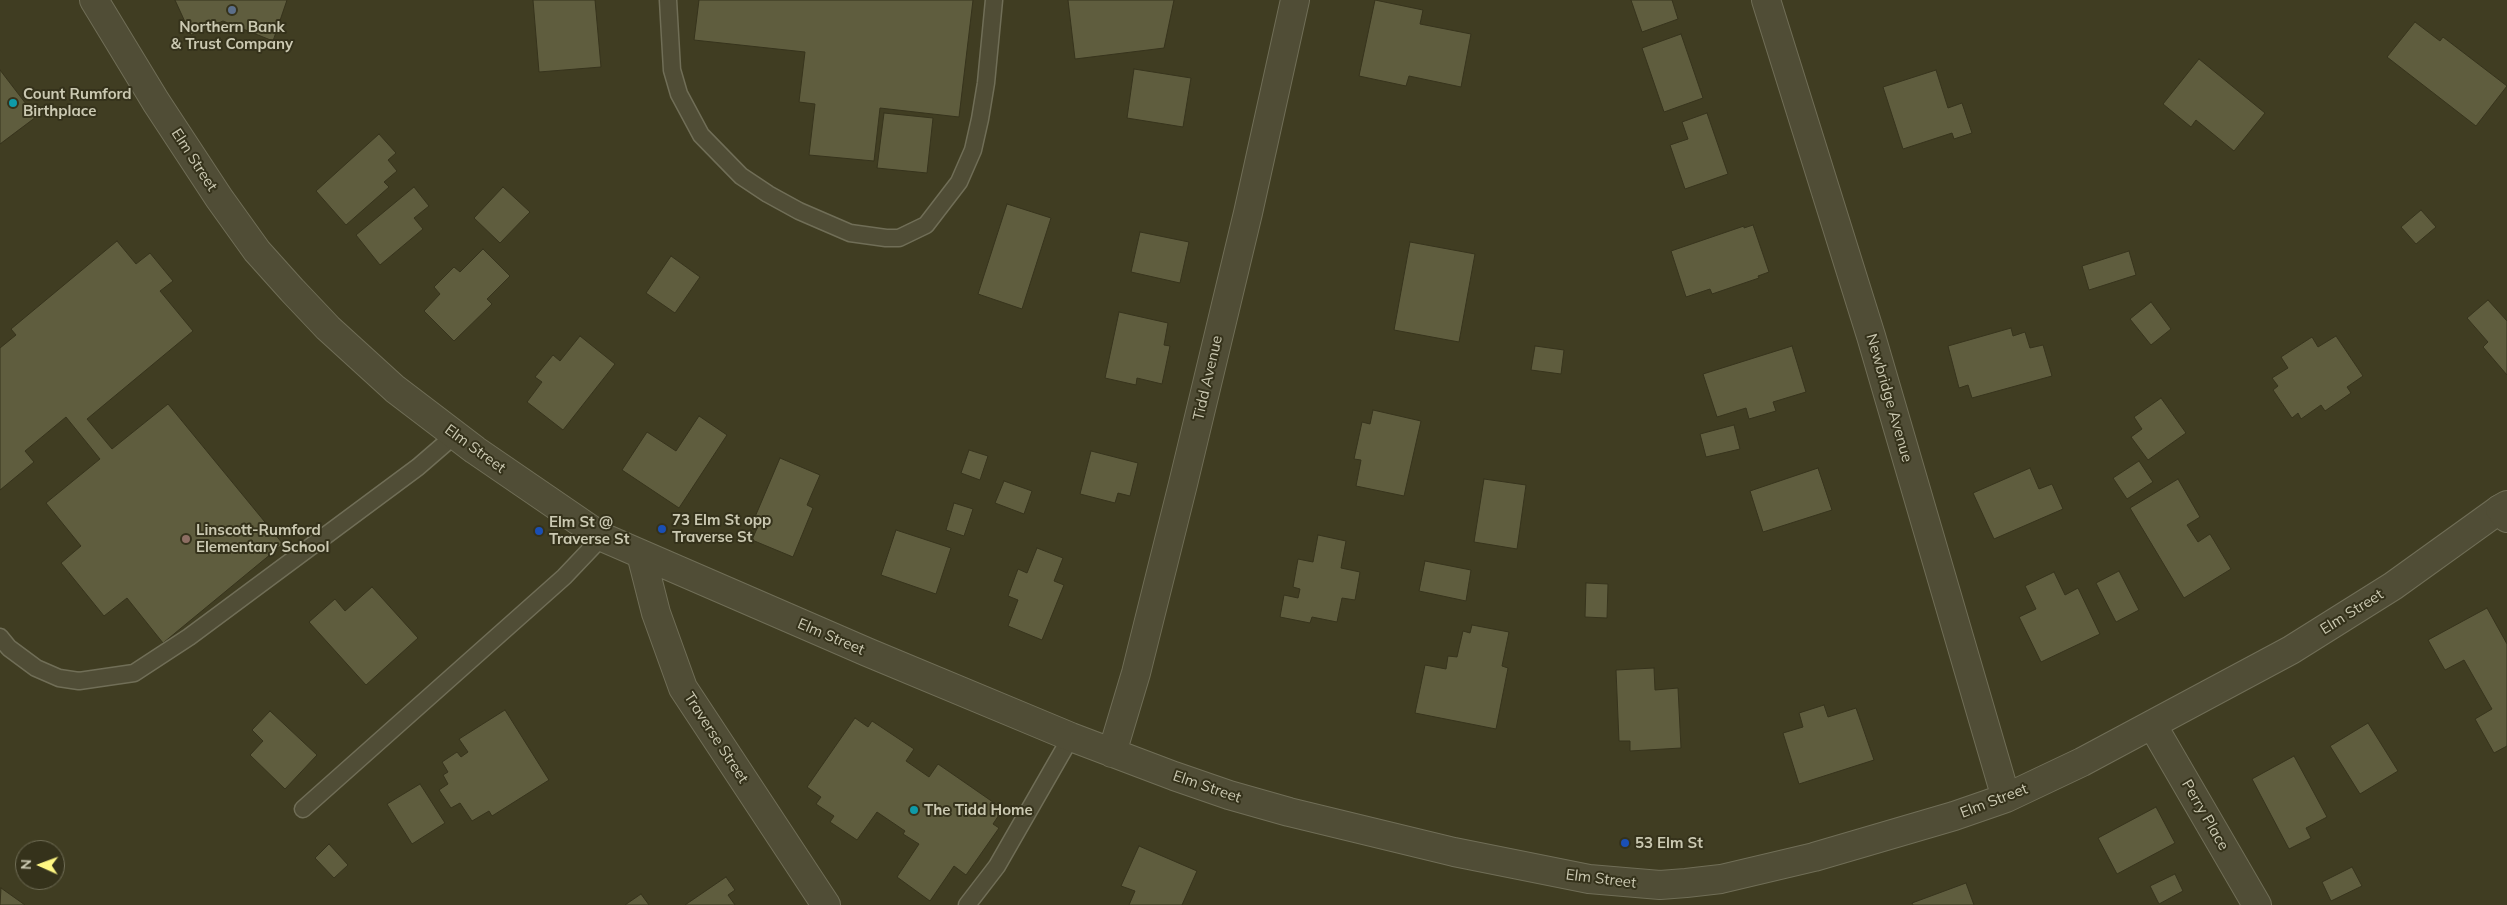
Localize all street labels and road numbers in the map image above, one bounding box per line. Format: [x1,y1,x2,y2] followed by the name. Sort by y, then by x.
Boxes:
[167,125,221,195] street label: Elm Street
[1862,332,1916,464] street label: Newbridge Avenue
[1189,334,1227,422] street label: Tidd Avenue
[441,421,509,477] street label: Elm Street
[2317,586,2387,638] street label: Elm Street
[795,615,867,659] street label: Elm Street
[680,689,752,787] street label: Traverse Street
[1171,767,1243,807] street label: Elm Street
[2178,776,2232,854] street label: Perry Place
[1958,780,2030,822] street label: Elm Street
[1565,866,1637,892] street label: Elm Street

